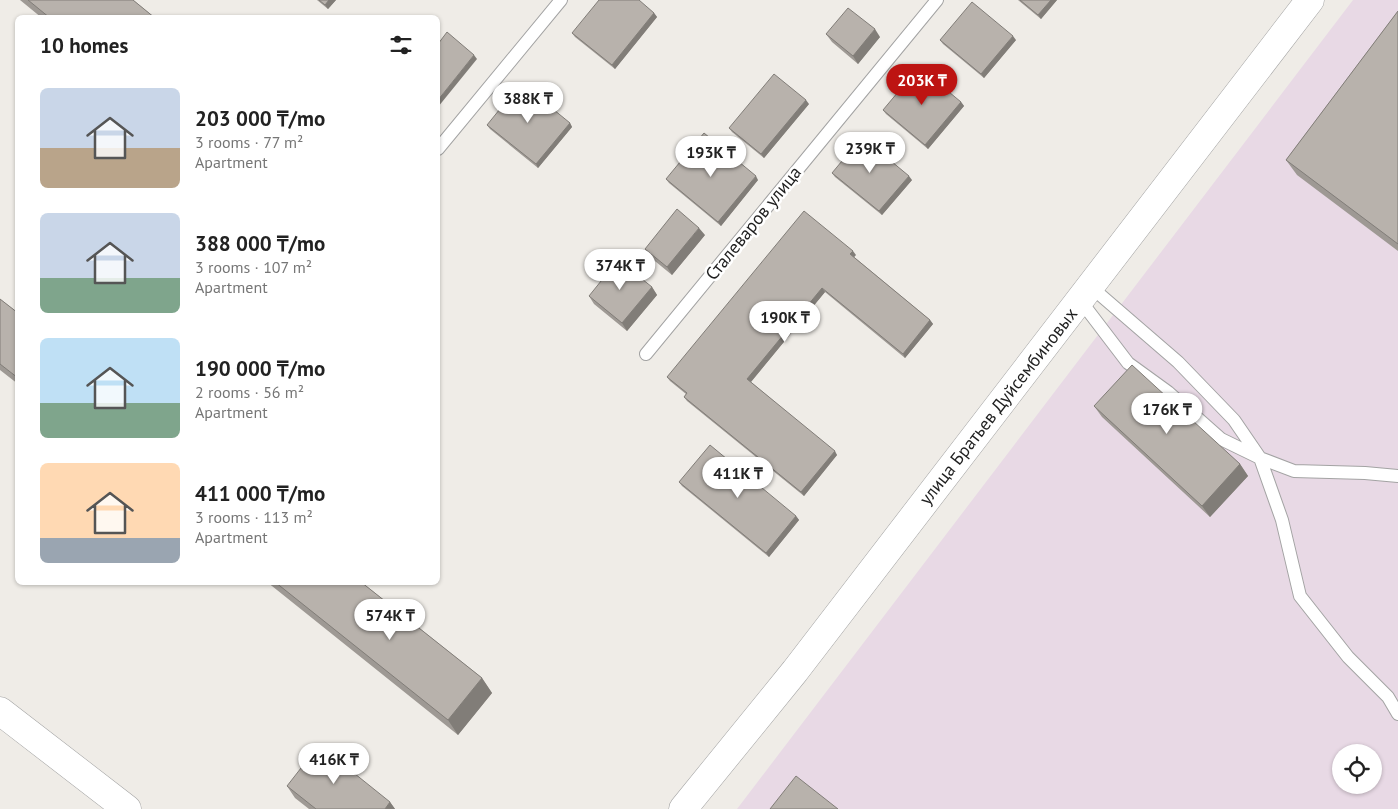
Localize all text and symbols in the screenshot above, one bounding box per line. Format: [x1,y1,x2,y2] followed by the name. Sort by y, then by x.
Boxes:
[387,31,415,59] icon: filters
[40,32,128,59] text: 10 homes
[881,64,963,106] pin: 203K ₸
[897,70,947,90] text: 203K ₸
[487,82,569,124] pin: 388K ₸
[503,88,553,108] text: 388K ₸
[195,105,325,132] text: 203 000 ₸/mo
[80,108,140,168] icon: home
[195,132,303,152] text: 3 rooms · 77 m²
[829,132,911,174] pin: 239K ₸
[670,136,752,178] pin: 193K ₸
[845,138,895,158] text: 239K ₸
[686,142,736,162] text: 193K ₸
[195,152,268,172] text: Apartment
[700,161,806,285] street label: Сталеваров улица
[195,230,325,257] text: 388 000 ₸/mo
[80,233,140,293] icon: home
[579,248,661,291] pin: 374K ₸
[595,255,645,275] text: 374K ₸
[195,257,312,277] text: 3 rooms · 107 m²
[195,277,268,297] text: Apartment
[744,300,826,343] pin: 190K ₸
[914,303,1082,509] street label: улица Братьев Дуйсембиновых
[760,307,810,327] text: 190K ₸
[195,355,325,382] text: 190 000 ₸/mo
[80,358,140,418] icon: home
[195,382,304,402] text: 2 rooms · 56 m²
[1126,392,1208,435] pin: 176K ₸
[1142,399,1192,419] text: 176K ₸
[195,402,268,422] text: Apartment
[697,456,779,499] pin: 411K ₸
[713,463,763,483] text: 411K ₸
[195,480,325,507] text: 411 000 ₸/mo
[80,483,140,543] icon: home
[195,507,313,527] text: 3 rooms · 113 m²
[195,527,268,547] text: Apartment
[349,598,431,641] pin: 574K ₸
[365,605,415,625] text: 574K ₸
[293,742,375,785] pin: 416K ₸
[1332,744,1382,794] map controls
[1332,744,1382,794] button: locate
[309,749,359,769] text: 416K ₸

